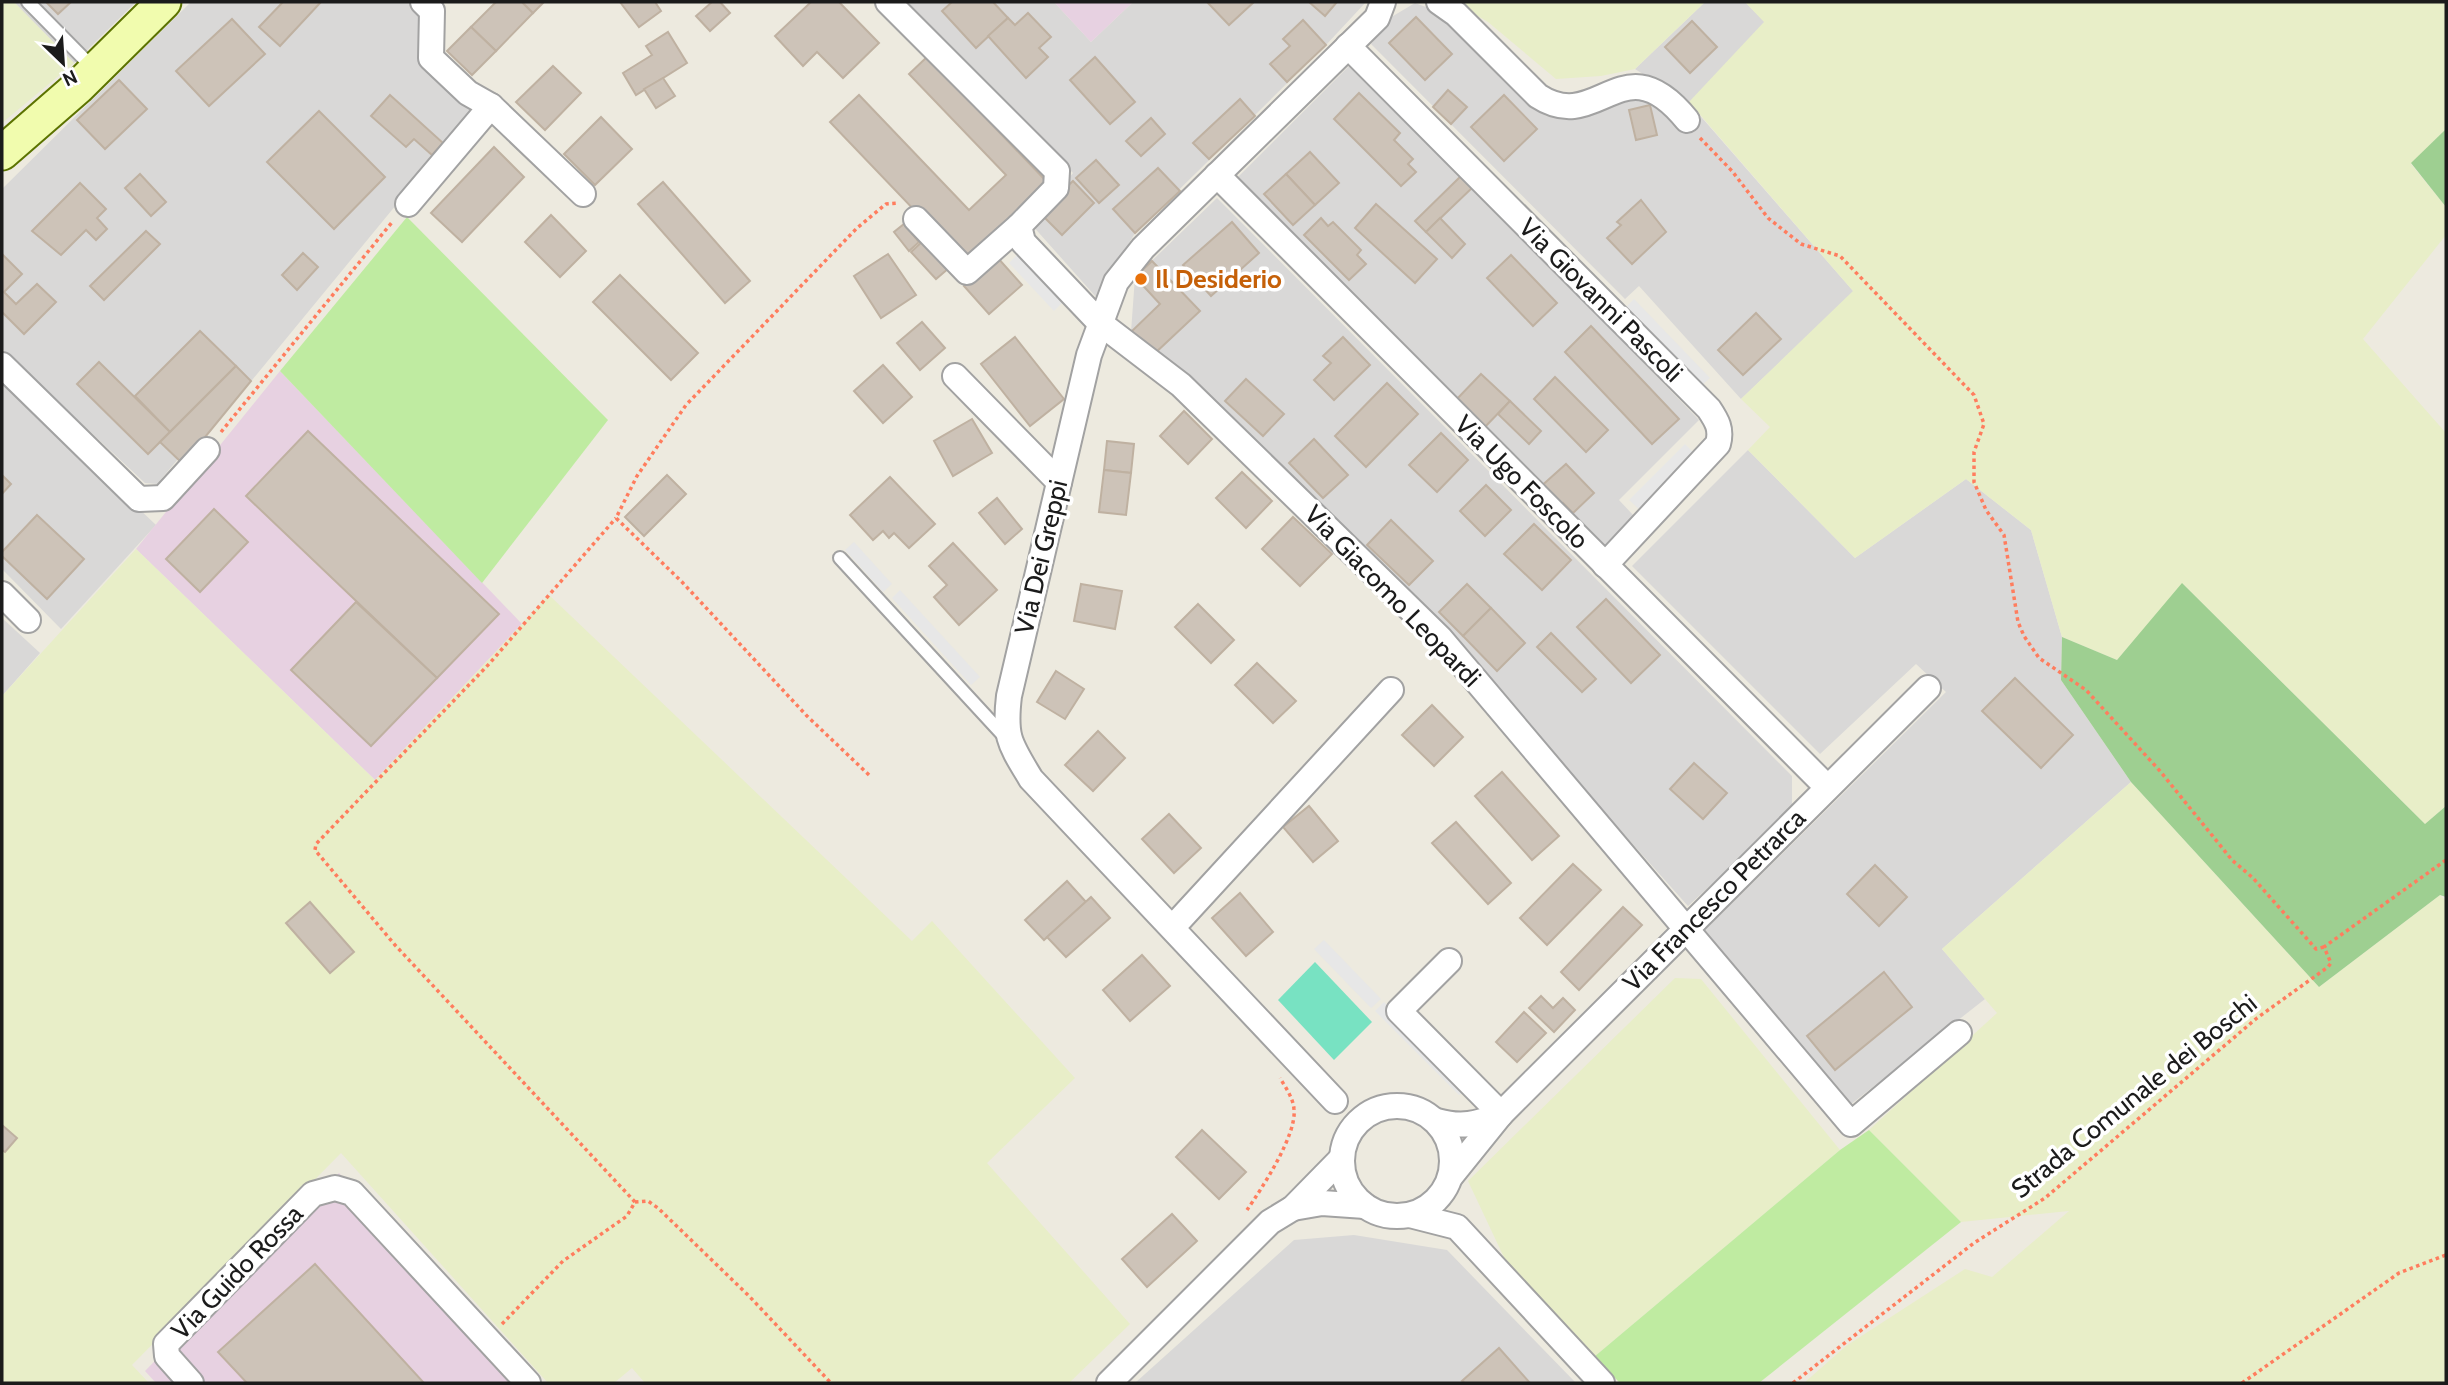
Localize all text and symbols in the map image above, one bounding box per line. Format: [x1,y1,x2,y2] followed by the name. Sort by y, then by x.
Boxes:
[28,28,98,98] north arrow
[59,65,81,91] text: N
[1512,211,1690,389] street label: Via Giovanni Pascoli
[1155,263,1282,295] place label: Il Desiderio
[1133,271,1149,287] marker: Il Desiderio
[1448,408,1596,556] street label: Via Ugo Foscolo
[1008,477,1074,637] street label: Via Dei Greppi
[1298,498,1488,694] street label: Via Giacomo Leopardi
[1616,802,1812,998] street label: Via Francesco Petrarca
[2005,987,2263,1205] street label: Strada Comunale dei Boschi
[165,1197,310,1346] street label: Via Guido Rossa

